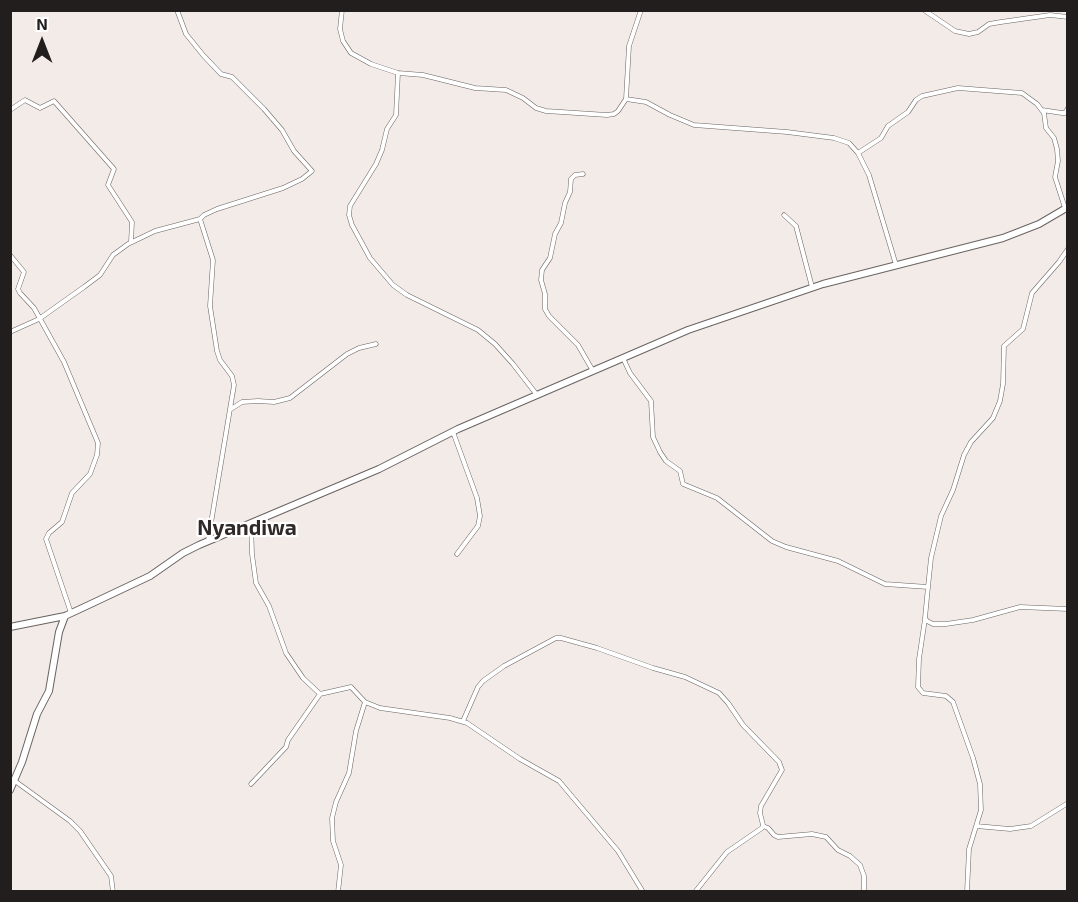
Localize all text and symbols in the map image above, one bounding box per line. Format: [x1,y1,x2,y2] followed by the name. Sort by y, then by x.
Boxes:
[12,12,72,72] north arrow
[36,14,48,33] text: N
[197,515,297,541] district label: Nyandiwa

